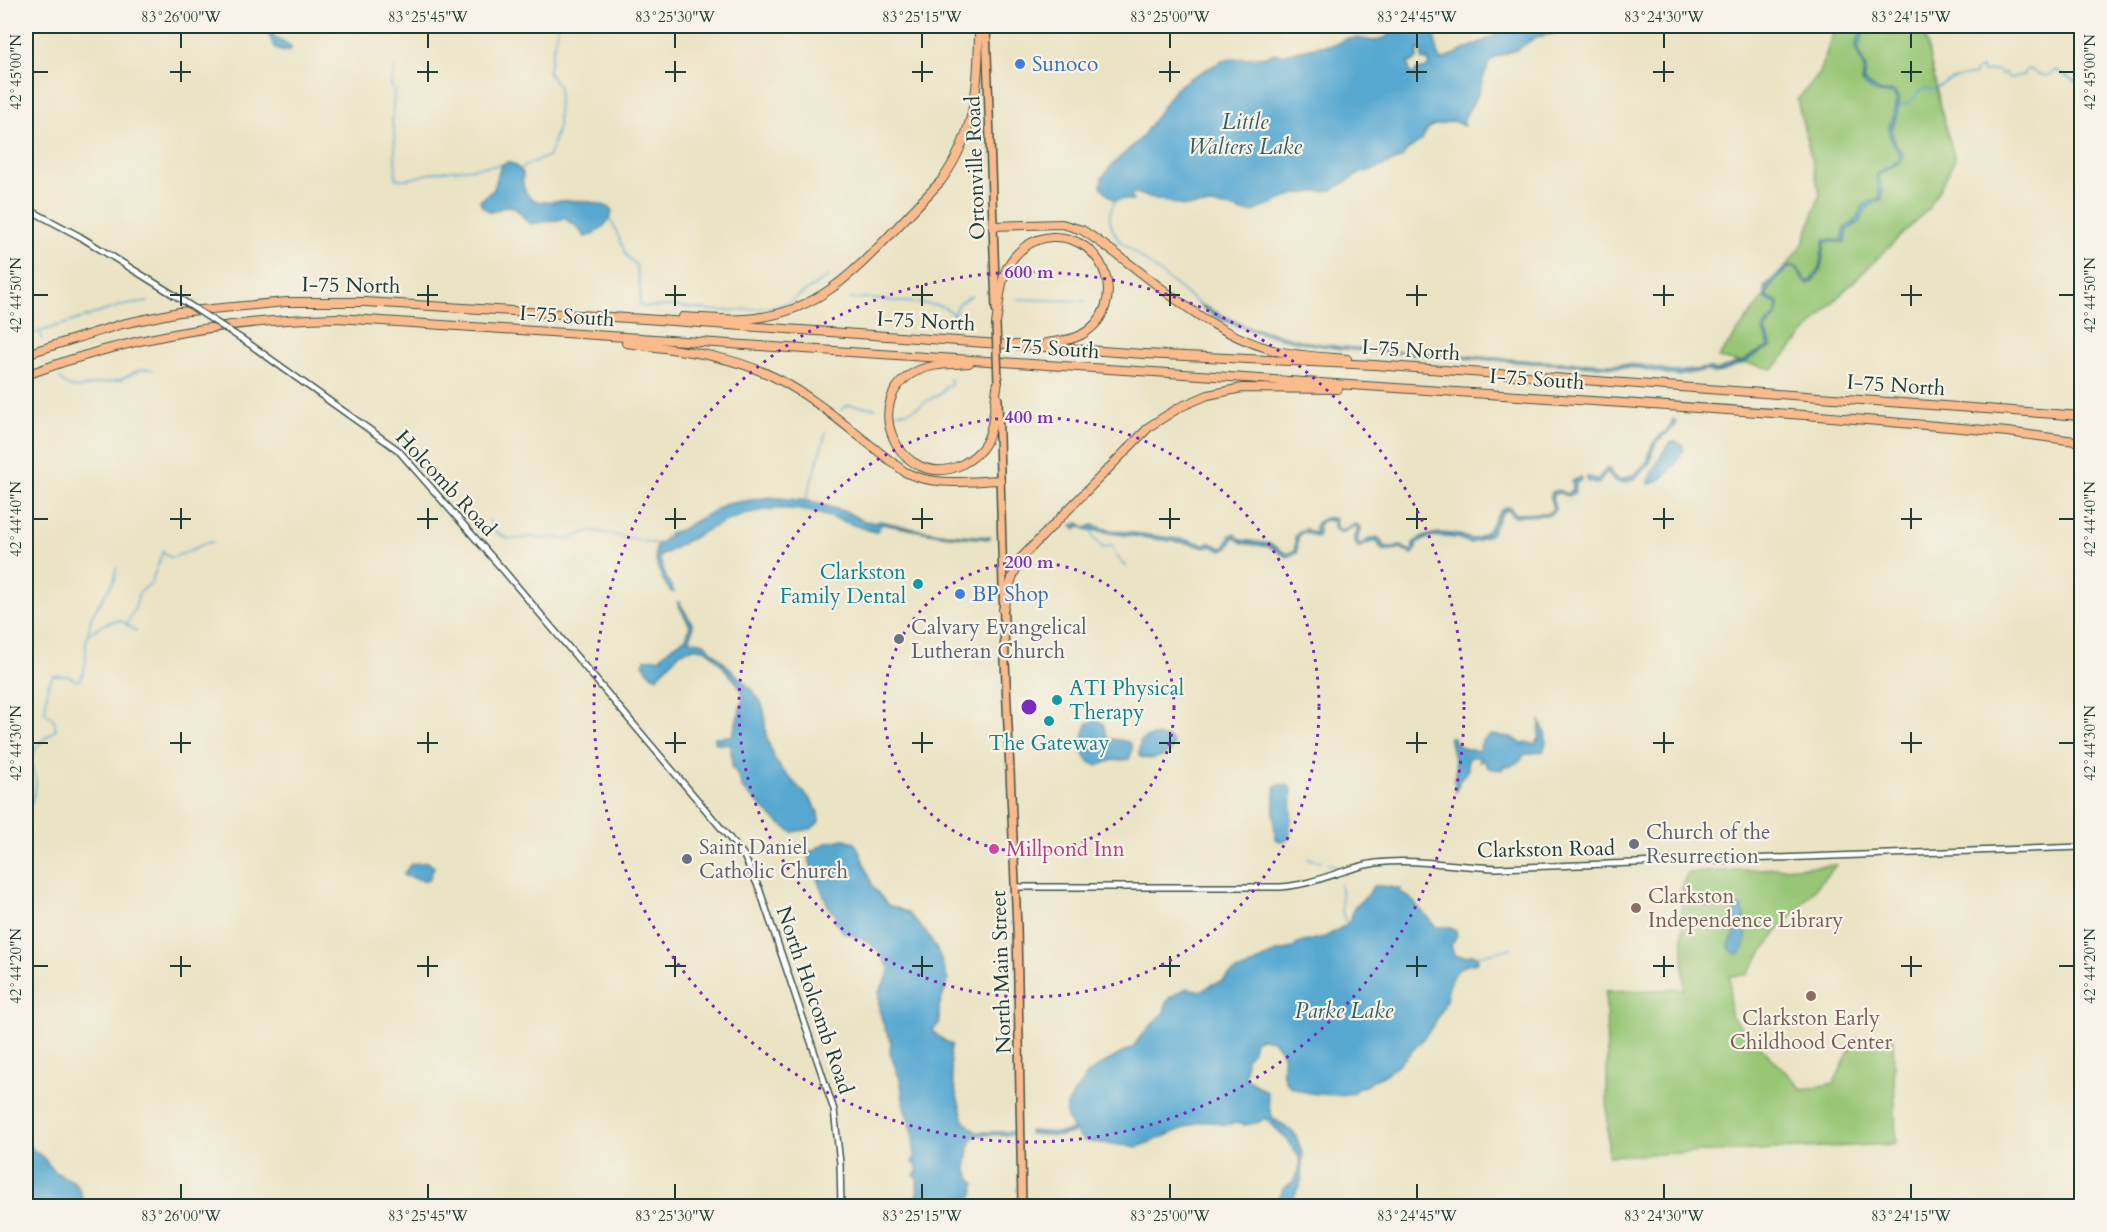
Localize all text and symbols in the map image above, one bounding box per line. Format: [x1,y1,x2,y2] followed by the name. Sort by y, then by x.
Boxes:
[141,7,221,27] text: 83°26'00"W
[388,7,468,27] text: 83°25'45"W
[635,7,715,27] text: 83°25'30"W
[882,7,962,27] text: 83°25'15"W
[1130,7,1210,27] text: 83°25'00"W
[1377,7,1457,27] text: 83°24'45"W
[1624,7,1704,27] text: 83°24'30"W
[1871,7,1951,27] text: 83°24'15"W
[6,34,26,110] text: 42°45'00"N
[2080,34,2100,110] text: 42°45'00"N
[1032,50,1098,79] place label: Sunoco
[1013,57,1027,71] marker: Sunoco
[958,95,993,241] street label: Ortonville Road
[1188,107,1302,162] water label: Little Walters Lake
[6,257,26,333] text: 42°44'50"N
[2080,257,2100,333] text: 42°44'50"N
[1004,260,1054,285] text: 600 m
[301,270,401,301] street label: I-75 North
[518,299,616,334] street label: I-75 South
[876,304,977,339] street label: I-75 North
[1003,331,1101,366] street label: I-75 South
[1361,333,1462,368] street label: I-75 North
[1488,362,1586,397] street label: I-75 South
[1846,368,1947,403] street label: I-75 North
[1004,405,1054,430] text: 400 m
[389,424,503,543] street label: Holcomb Road
[6,481,26,557] text: 42°44'40"N
[2080,481,2100,557] text: 42°44'40"N
[1004,550,1054,575] text: 200 m
[780,558,906,611] place label: Clarkston Family Dental
[911,577,925,591] marker: Clarkston Family Dental
[972,580,1049,609] place label: BP Shop
[953,587,967,601] marker: BP Shop
[911,613,1087,666] place label: Calvary Evangelical Lutheran Church
[892,632,906,646] marker: Calvary Evangelical Lutheran Church
[1069,674,1184,727] place label: ATI Physical Therapy
[1050,693,1064,707] marker: ATI Physical Therapy
[1019,697,1039,717] centre of rings
[6,705,26,781] text: 42°44'30"N
[2080,705,2100,781] text: 42°44'30"N
[1042,714,1056,728] marker: The Gateway
[989,729,1109,758] place label: The Gateway
[1646,818,1771,871] place label: Church of the Resurrection
[699,833,848,886] place label: Saint Daniel Catholic Church
[1477,834,1615,865] street label: Clarkston Road
[1006,835,1125,864] place label: Millpond Inn
[1627,837,1641,851] marker: Church of the Resurrection
[987,842,1001,856] marker: Millpond Inn
[680,852,694,866] marker: Saint Daniel Catholic Church
[1648,882,1843,935] place label: Clarkston Independence Library
[984,889,1019,1054] street label: North Main Street
[1629,901,1643,915] marker: Clarkston Independence Library
[769,902,860,1098] street label: North Holcomb Road
[6,928,26,1004] text: 42°44'20"N
[2080,928,2100,1004] text: 42°44'20"N
[1804,989,1818,1003] marker: Clarkston Early Childhood Center
[1295,996,1394,1026] water label: Parke Lake
[1730,1004,1893,1057] place label: Clarkston Early Childhood Center
[141,1206,221,1226] text: 83°26'00"W
[388,1206,468,1226] text: 83°25'45"W
[635,1206,715,1226] text: 83°25'30"W
[882,1206,962,1226] text: 83°25'15"W
[1130,1206,1210,1226] text: 83°25'00"W
[1377,1206,1457,1226] text: 83°24'45"W
[1624,1206,1704,1226] text: 83°24'30"W
[1871,1206,1951,1226] text: 83°24'15"W

